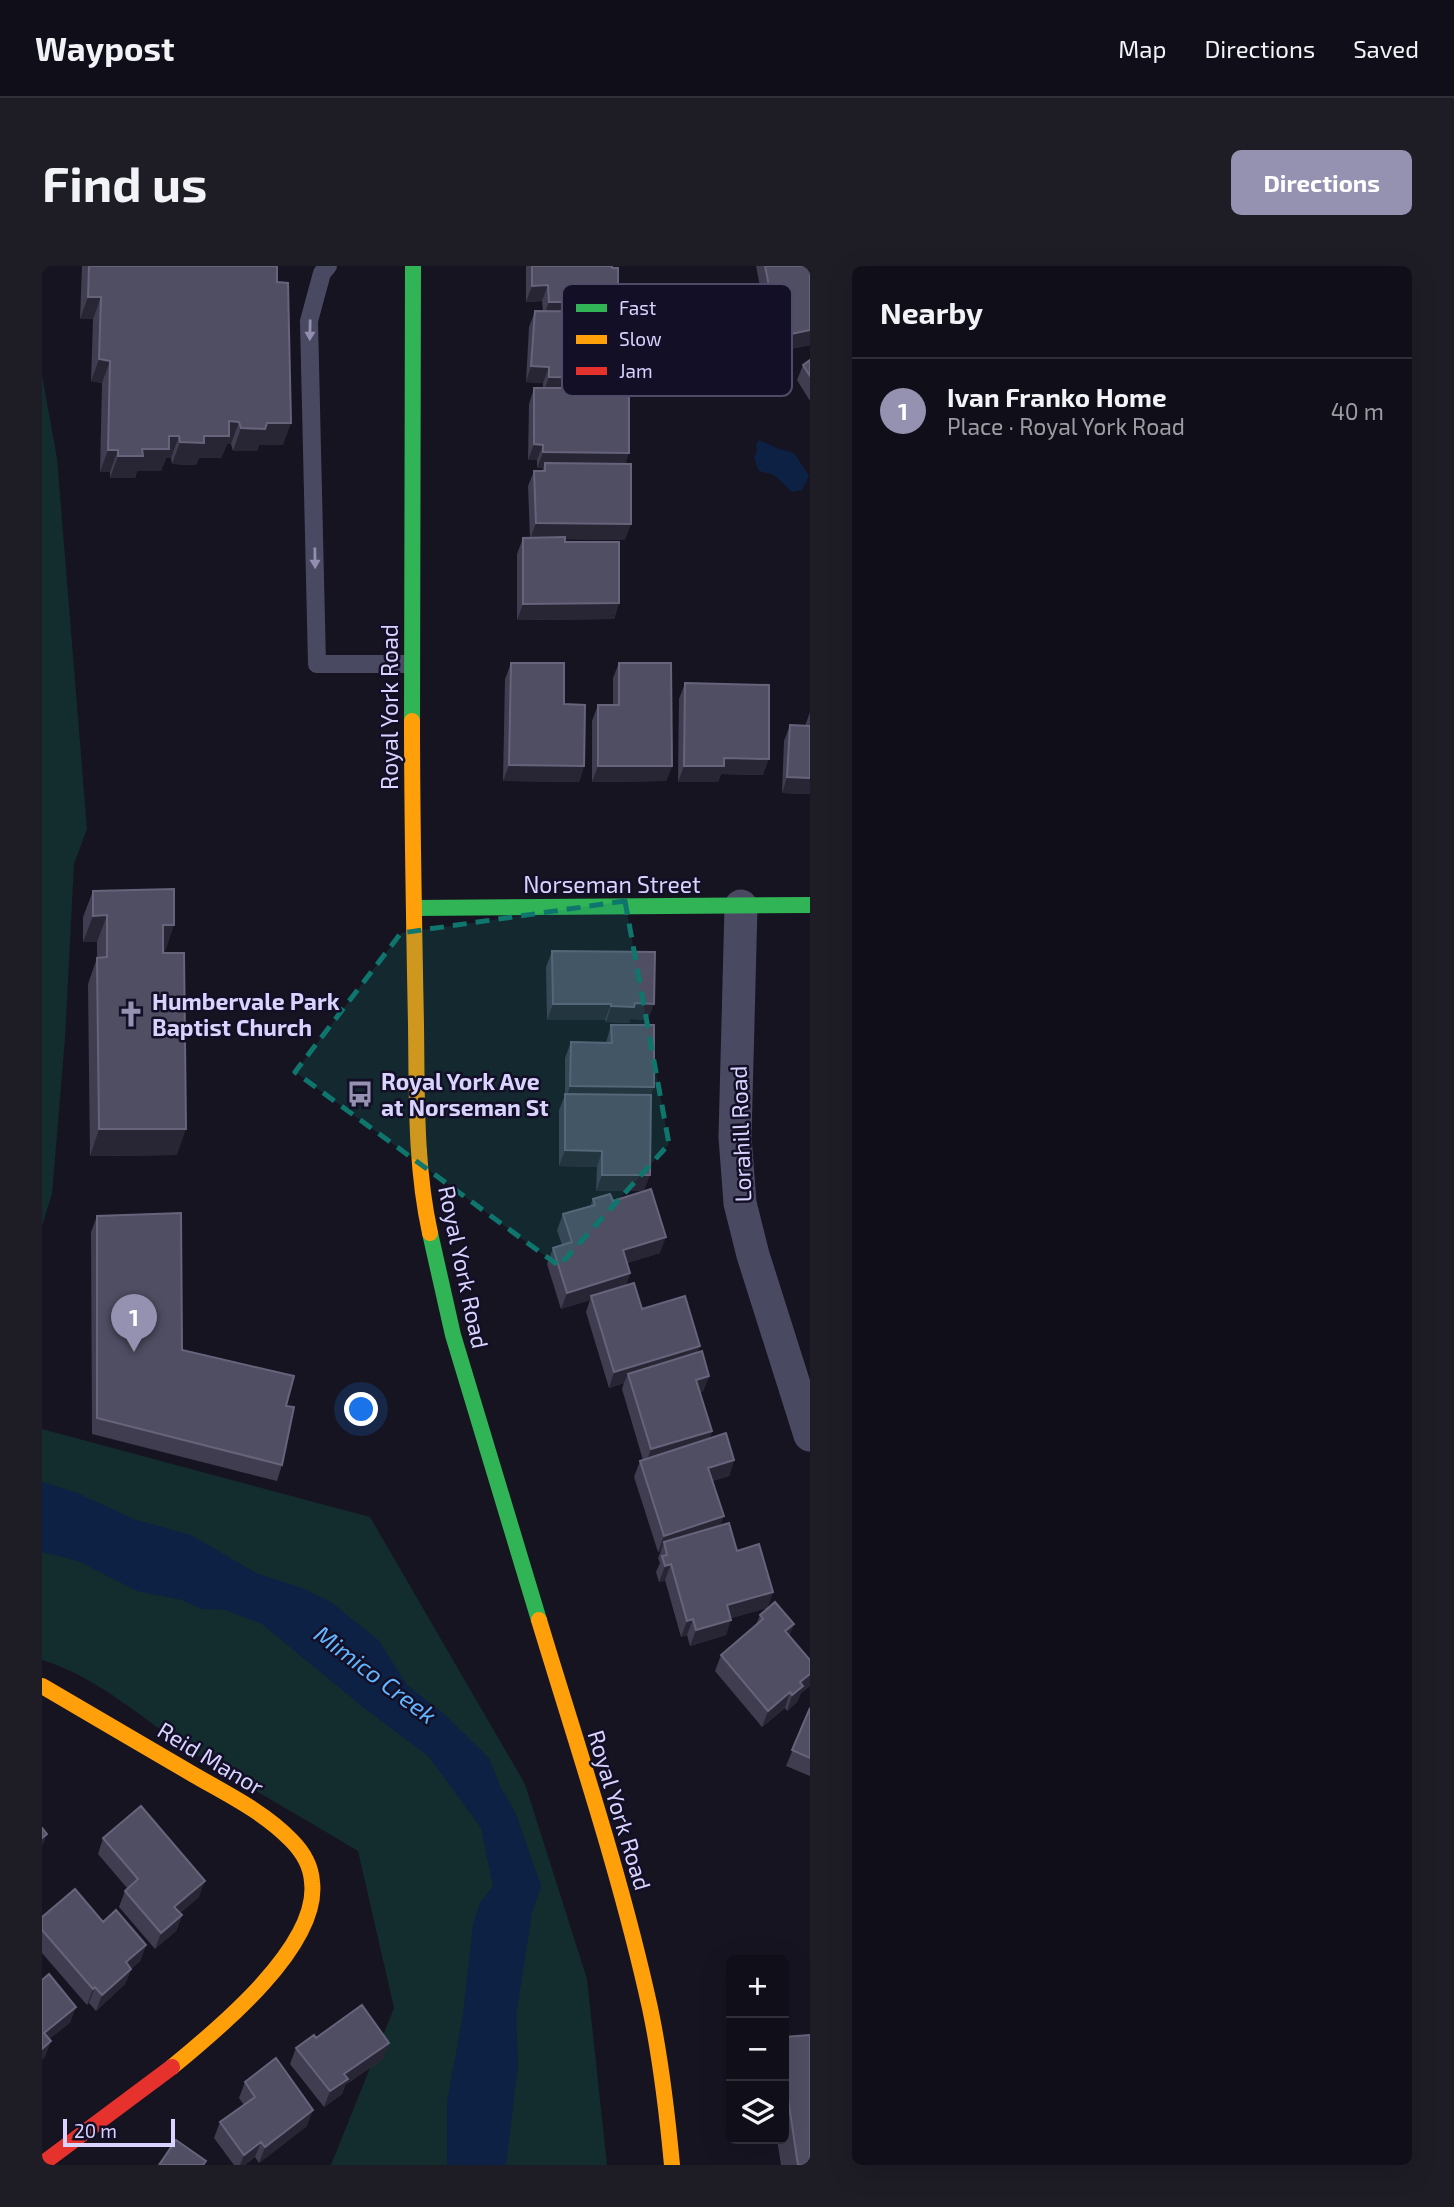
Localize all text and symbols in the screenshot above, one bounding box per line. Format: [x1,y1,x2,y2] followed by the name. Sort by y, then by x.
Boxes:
[35,28,174,68] text: Waypost
[1118,34,1166,63] text: Map
[1204,34,1315,63] text: Directions
[1353,34,1419,63] text: Saved
[1231,150,1412,215] button: Directions
[42,153,207,212] text: Find us
[562,284,792,396] legend
[880,294,983,330] text: Nearby
[619,296,656,319] text: Fast
[304,320,316,342] one-way arrow
[619,327,662,350] text: Slow
[619,359,653,382] text: Jam
[947,381,1167,412] text: Ivan Franko Home
[898,397,908,425] text: 1
[1331,397,1384,425] text: 40 m
[947,412,1185,440] text: Place · Royal York Road
[309,547,320,569] one-way arrow
[375,624,403,790] street label: Royal York Road
[523,870,701,898] street label: Norseman Street
[152,987,340,1041] place label: Humbervale Park Baptist Church
[116,999,146,1029] church icon: Humbervale Park Baptist Church
[724,1065,756,1203] street label: Lorahill Road
[381,1067,549,1121] place label: Royal York Ave at Norseman St
[345,1079,375,1109] bus stop icon: Royal York Ave at Norseman St
[433,1183,495,1351] street label: Royal York Road
[111,1294,157,1352] pin: 1
[344,1392,378,1426] your location
[309,1619,443,1729] water label: Mimico Creek
[153,1715,269,1801] street label: Reid Manor
[582,1727,658,1893] street label: Royal York Road
[726,1955,789,2144] map controls
[726,1955,789,2018] button: +
[726,2018,789,2081] button: −
[726,2081,789,2144] button: layers
[63,2116,175,2148] scale bar
[74,2119,117,2142] text: 20 m

